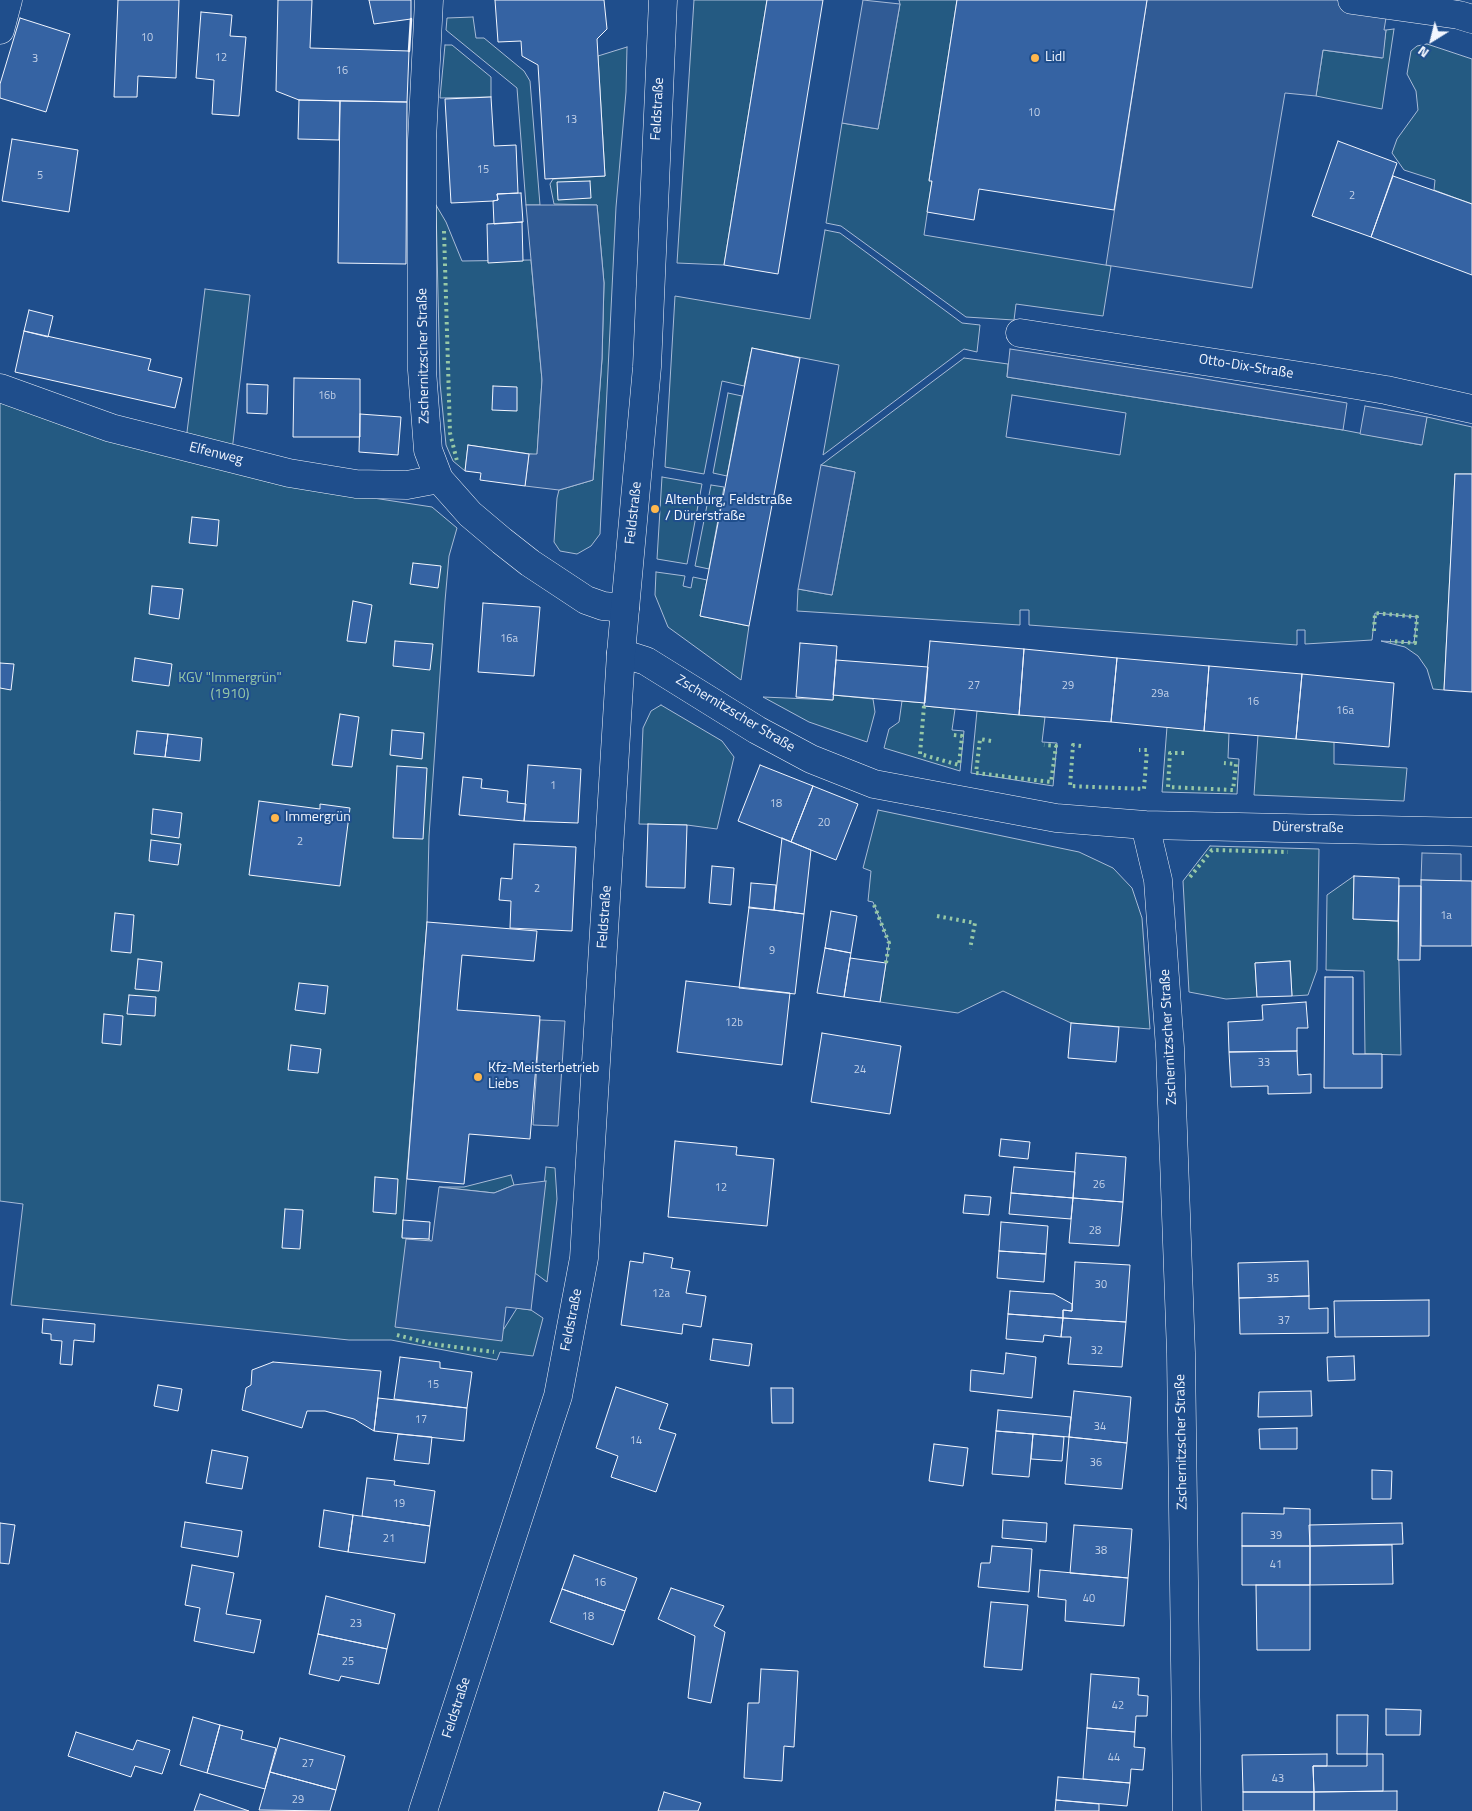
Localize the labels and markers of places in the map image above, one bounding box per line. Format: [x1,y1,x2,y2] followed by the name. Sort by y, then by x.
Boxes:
[1045,50,1065,66] place label: Lidl
[1029,52,1041,64] marker: Lidl
[665,493,792,526] place label: Altenburg, Feldstraße / Dürerstraße
[649,503,661,515] marker: Altenburg, Feldstraße / Dürerstraße
[285,810,351,826] place label: Immergrün
[269,812,281,824] marker: Immergrün
[488,1061,599,1094] place label: Kfz-Meisterbetrieb Liebs
[472,1071,484,1083] marker: Kfz-Meisterbetrieb Liebs

